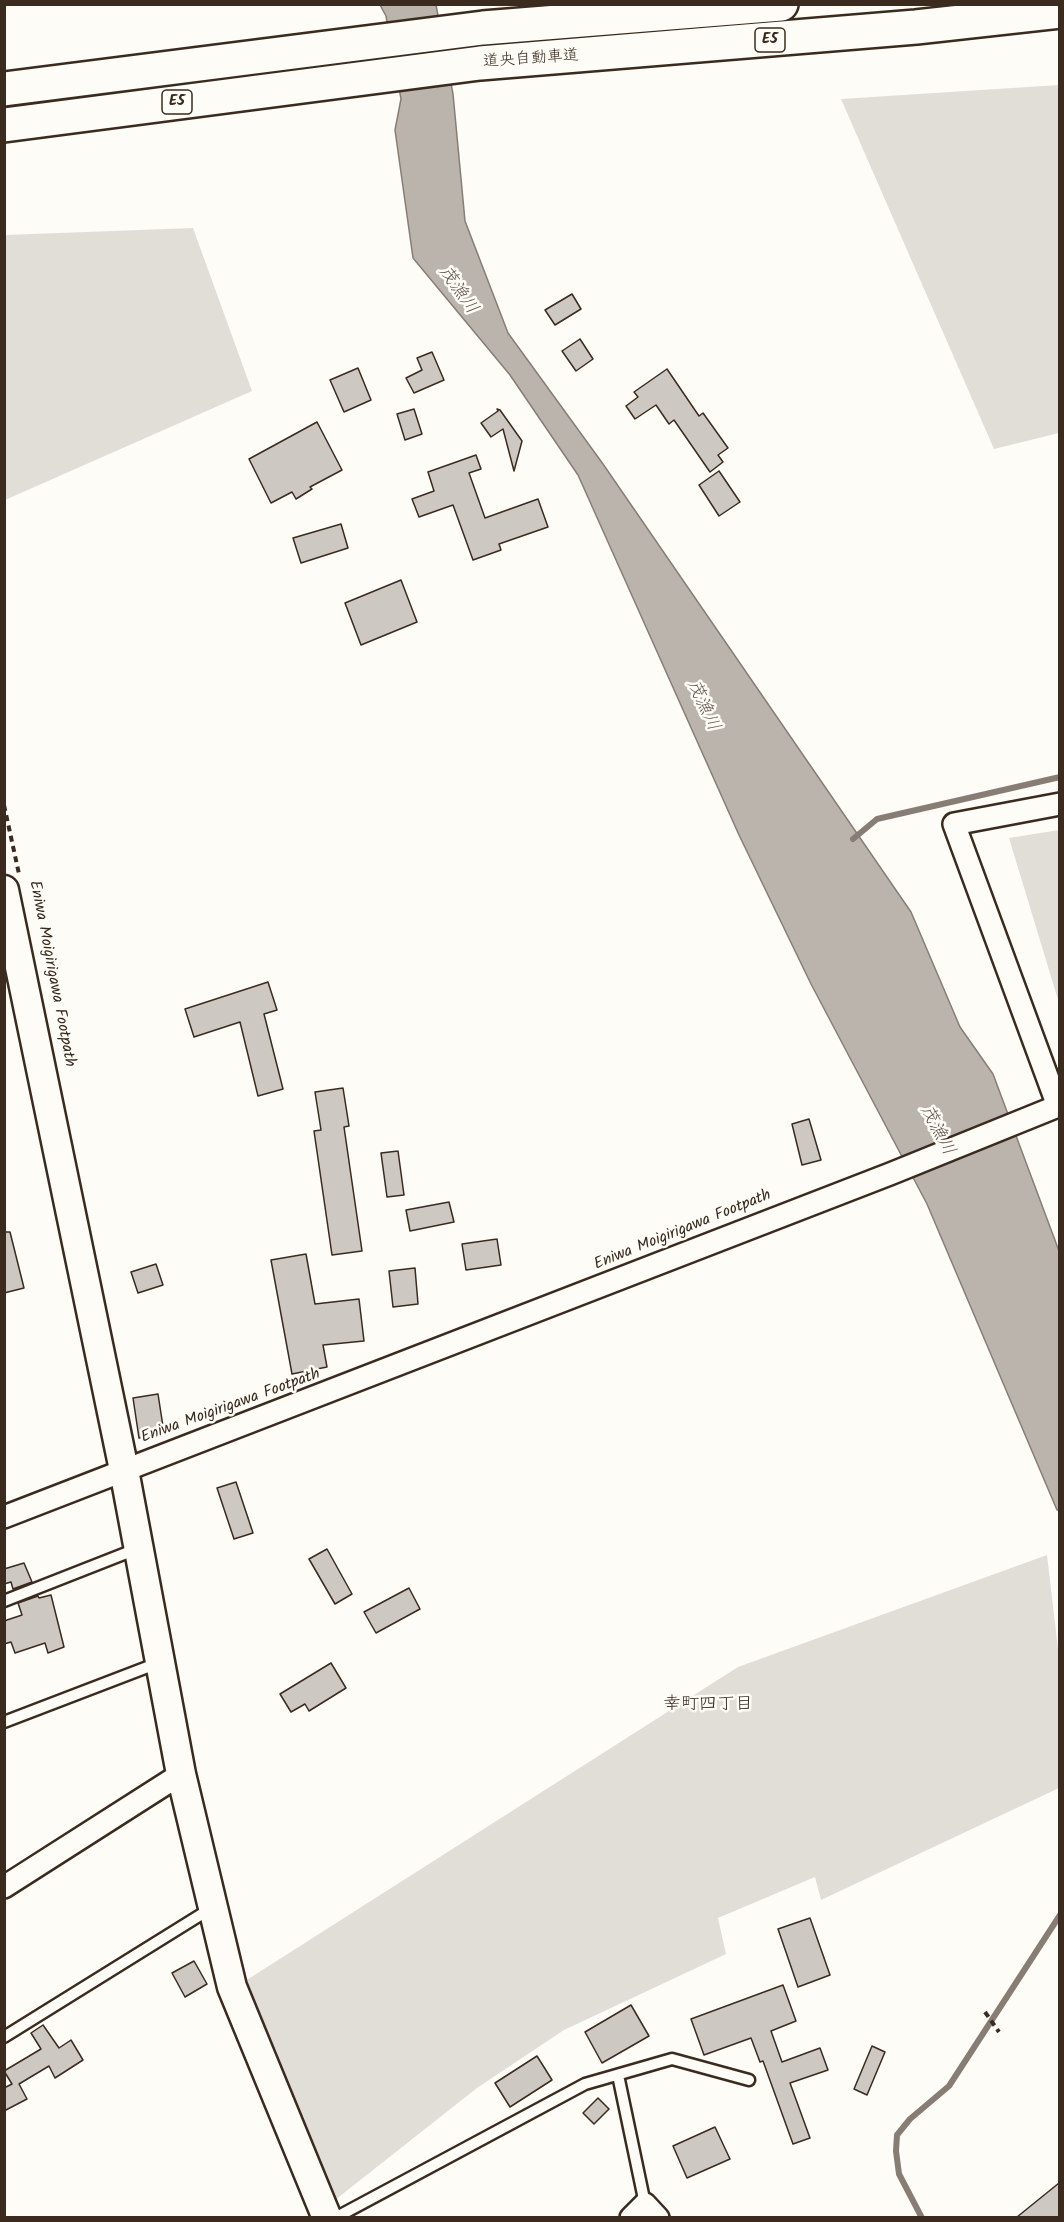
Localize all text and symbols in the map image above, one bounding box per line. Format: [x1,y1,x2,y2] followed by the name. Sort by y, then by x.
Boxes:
[755,28,785,52] road number: E5
[482,47,580,73] street label: 道央自動車道
[162,90,192,114] road number: E5
[433,263,481,319] water label: 茂漁川
[681,677,723,735] water label: 茂漁川
[24,879,78,1069] street label: Eniwa Moigirigawa Footpath
[914,1102,958,1160] water label: 茂漁川
[592,1187,774,1275] street label: Eniwa Moigirigawa Footpath
[139,1366,323,1448] street label: Eniwa Moigirigawa Footpath
[663,1695,753,1717] district label: 幸町四丁目

